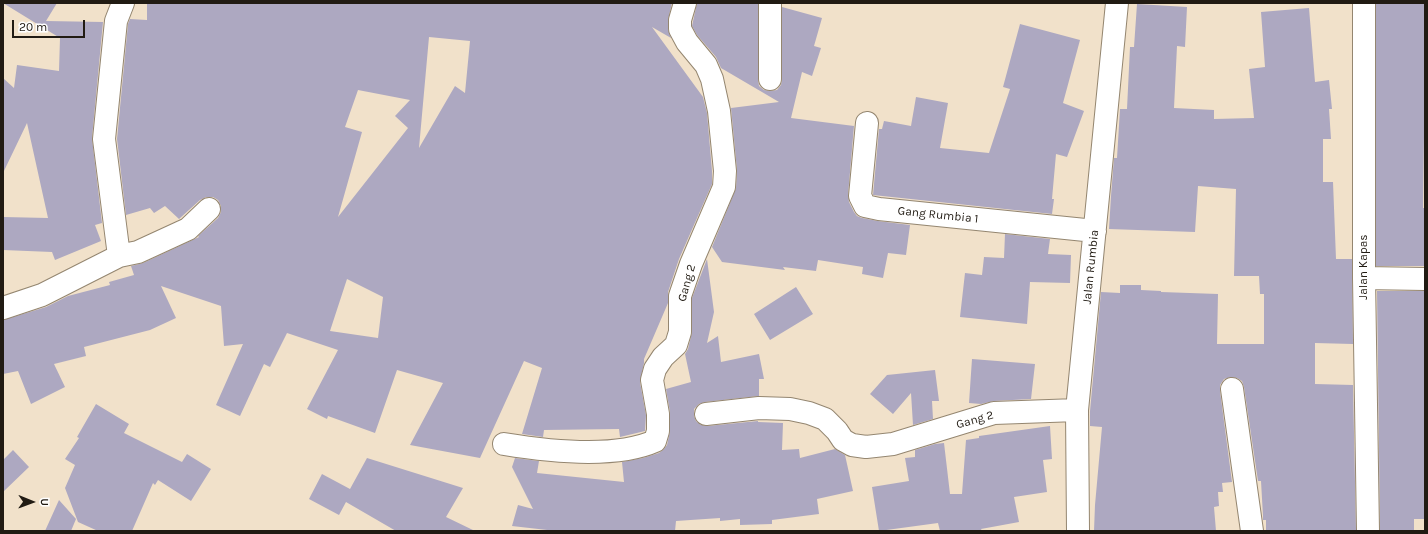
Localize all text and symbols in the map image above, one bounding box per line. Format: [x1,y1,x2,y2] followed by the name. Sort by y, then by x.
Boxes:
[14,12,87,38] scale bar
[19,20,47,34] text: 20 m
[897,204,979,226] street label: Gang Rumbia 1
[1080,229,1102,305] street label: Jalan Rumbia
[1357,234,1371,300] street label: Jalan Kapas
[675,263,699,303] street label: Gang 2
[955,408,995,432] street label: Gang 2
[12,482,52,522] north arrow
[38,498,51,506] text: U

